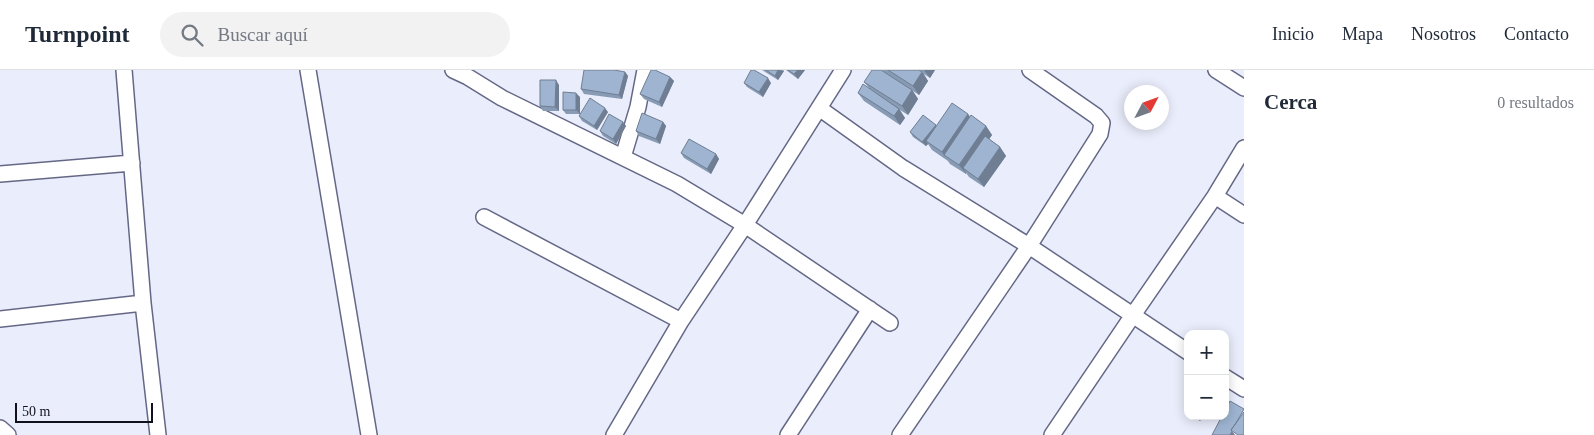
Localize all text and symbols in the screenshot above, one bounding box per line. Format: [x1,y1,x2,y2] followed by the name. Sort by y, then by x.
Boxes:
[160,12,510,57] search box
[25,21,130,47] text: Turnpoint
[178,21,206,49] icon: search
[218,24,308,45] text: Buscar aquí
[1272,24,1314,44] text: Inicio
[1342,24,1383,44] text: Mapa
[1411,24,1476,44] text: Nosotros
[1504,24,1569,44] text: Contacto
[1124,85,1169,130] north arrow
[1264,90,1317,114] text: Cerca
[1497,94,1574,111] text: 0 resultados
[1184,330,1229,420] map controls
[1184,330,1229,375] button: +
[1184,375,1229,420] button: −
[15,400,152,423] scale bar
[22,404,50,419] text: 50 m

